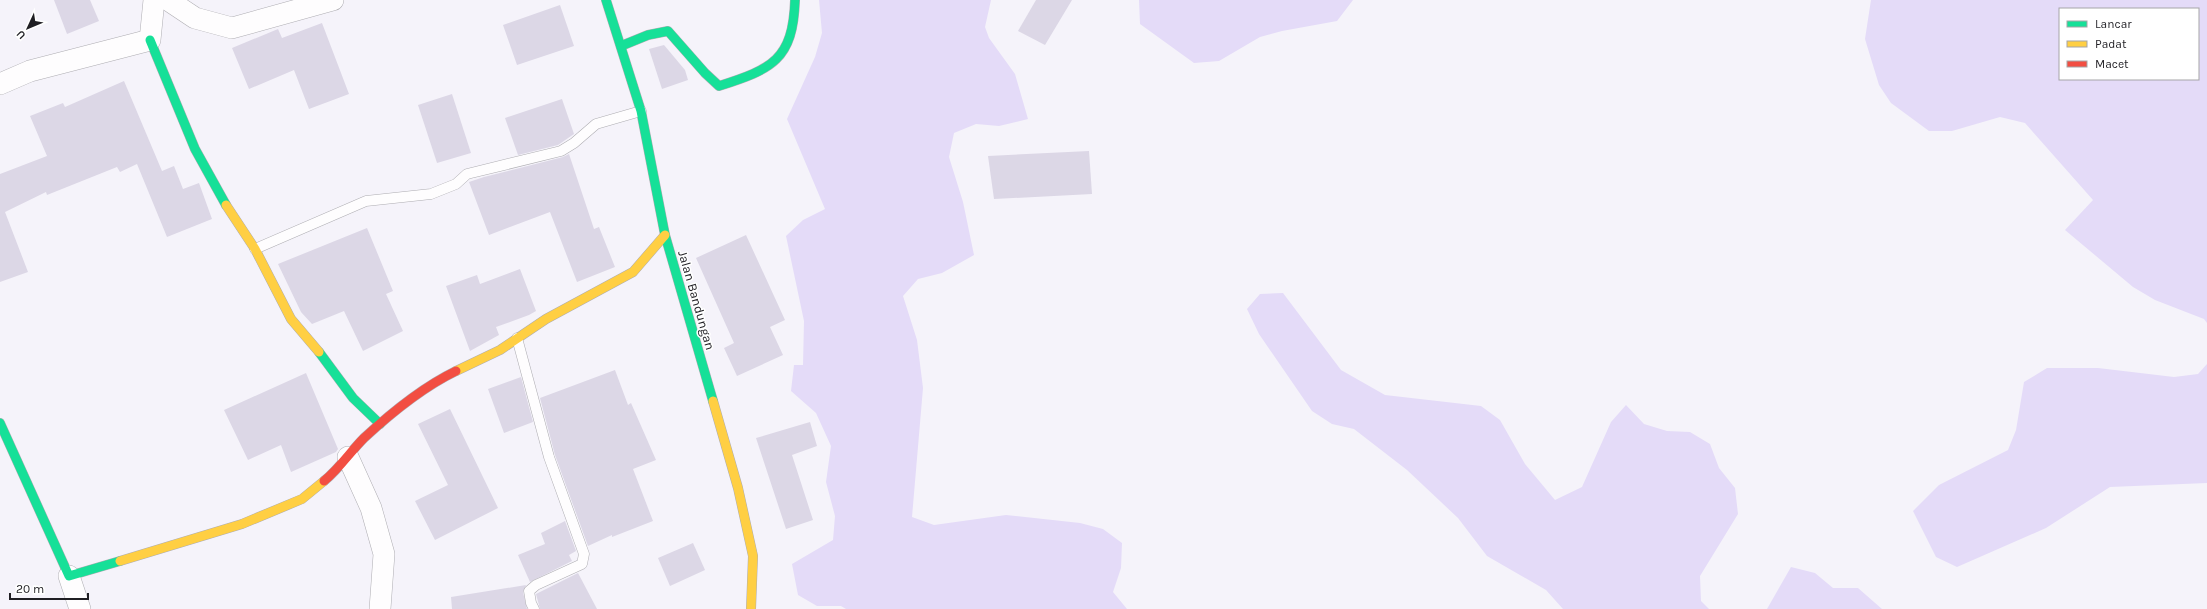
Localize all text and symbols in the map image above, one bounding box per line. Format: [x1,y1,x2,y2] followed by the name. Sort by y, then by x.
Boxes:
[8,8,48,48] north arrow
[2059,8,2199,80] legend
[2095,17,2132,31] text: Lancar
[14,27,28,42] text: U
[2095,37,2127,51] text: Padat
[2095,57,2129,71] text: Macet
[675,249,718,352] street label: Jalan Bandungan
[10,575,88,601] scale bar
[16,582,44,596] text: 20 m

